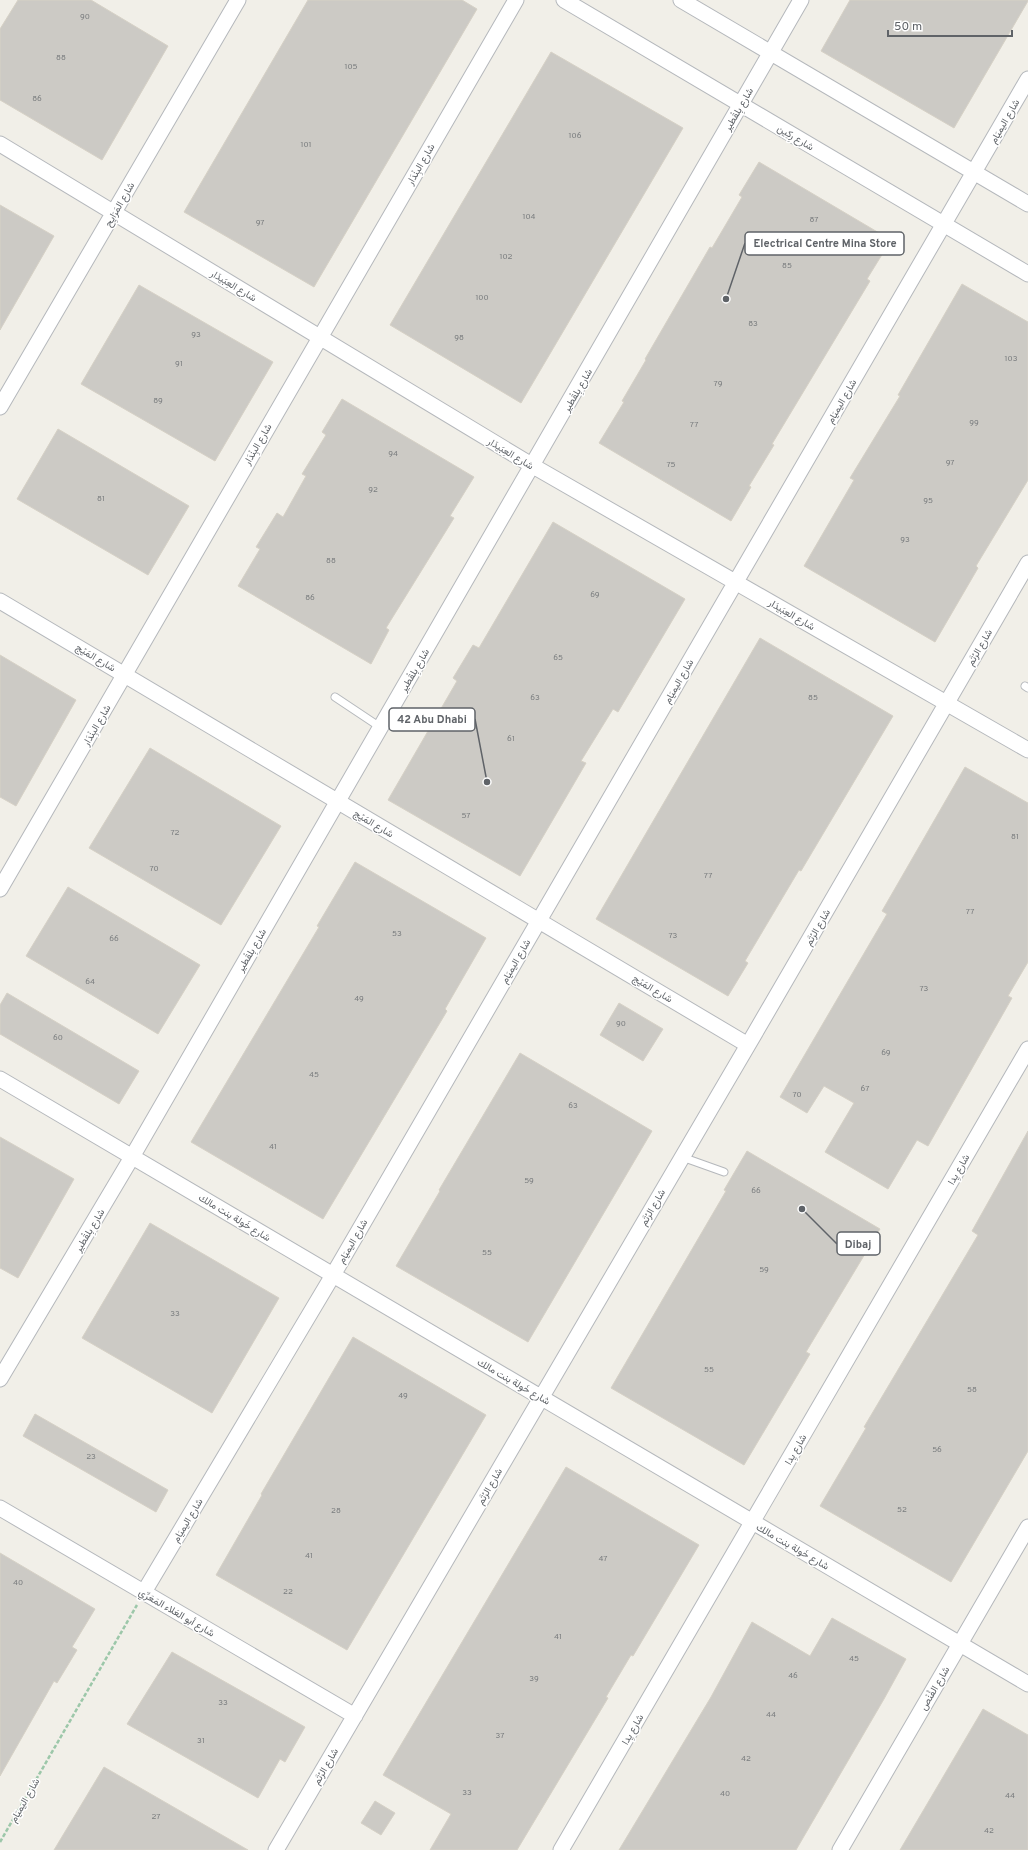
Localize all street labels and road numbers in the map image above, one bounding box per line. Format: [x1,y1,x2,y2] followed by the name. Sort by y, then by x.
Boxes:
[721,85,758,135] street label: شارع بِلقْطير
[987,97,1023,146] street label: شارع اليميَام
[774,122,816,155] street label: شارع رِكِين
[404,142,439,189] street label: شارع البِنْدَار
[102,180,139,230] street label: شارع المَرَايِح
[207,267,259,305] street label: شارع العِبَيدَار
[560,366,597,416] street label: شارع بِلقْطير
[824,377,860,426] street label: شارع اليميَام
[241,422,276,469] street label: شارع البِنْدَار
[484,435,536,473] street label: شارع العِبَيدَار
[765,596,817,634] street label: شارع العِبَيدَار
[965,627,996,668] street label: شارع الرُتَم
[73,641,118,675] street label: شارع المَيْج
[397,646,434,696] street label: شارع بِلقْطير
[661,657,697,706] street label: شارع اليميَام
[80,703,115,750] street label: شارع البِنْدَار
[351,807,396,841] street label: شارع المَيْج
[803,907,834,948] street label: شارع الرُتَم
[234,926,271,976] street label: شارع بِلقْطير
[498,937,534,986] street label: شارع اليميَام
[630,972,675,1006] street label: شارع المَيْج
[945,1152,974,1188] street label: شارع يِدا
[638,1187,669,1228] street label: شارع الرُتَم
[196,1192,273,1245] street label: شارع خَولة بنت مالك
[72,1207,109,1256] street label: شارع بِلقْطير
[335,1217,371,1266] street label: شارع اليميَام
[475,1356,552,1408] street label: شارع خَولة بنت مالك
[782,1432,811,1468] street label: شارع يِدا
[475,1466,506,1507] street label: شارع الرُتَم
[170,1496,207,1545] street label: شارع اليميَام
[754,1521,831,1573] street label: شارع خَولة بنت مالك
[135,1586,217,1641] street label: شارع أبو العَلاء المَعَرِّي
[917,1664,953,1713] street label: شارع الفُنْص
[619,1712,648,1748] street label: شارع يِدا
[311,1746,342,1787] street label: شارع الرُتَم
[7,1776,43,1825] street label: شارع اليميَام

